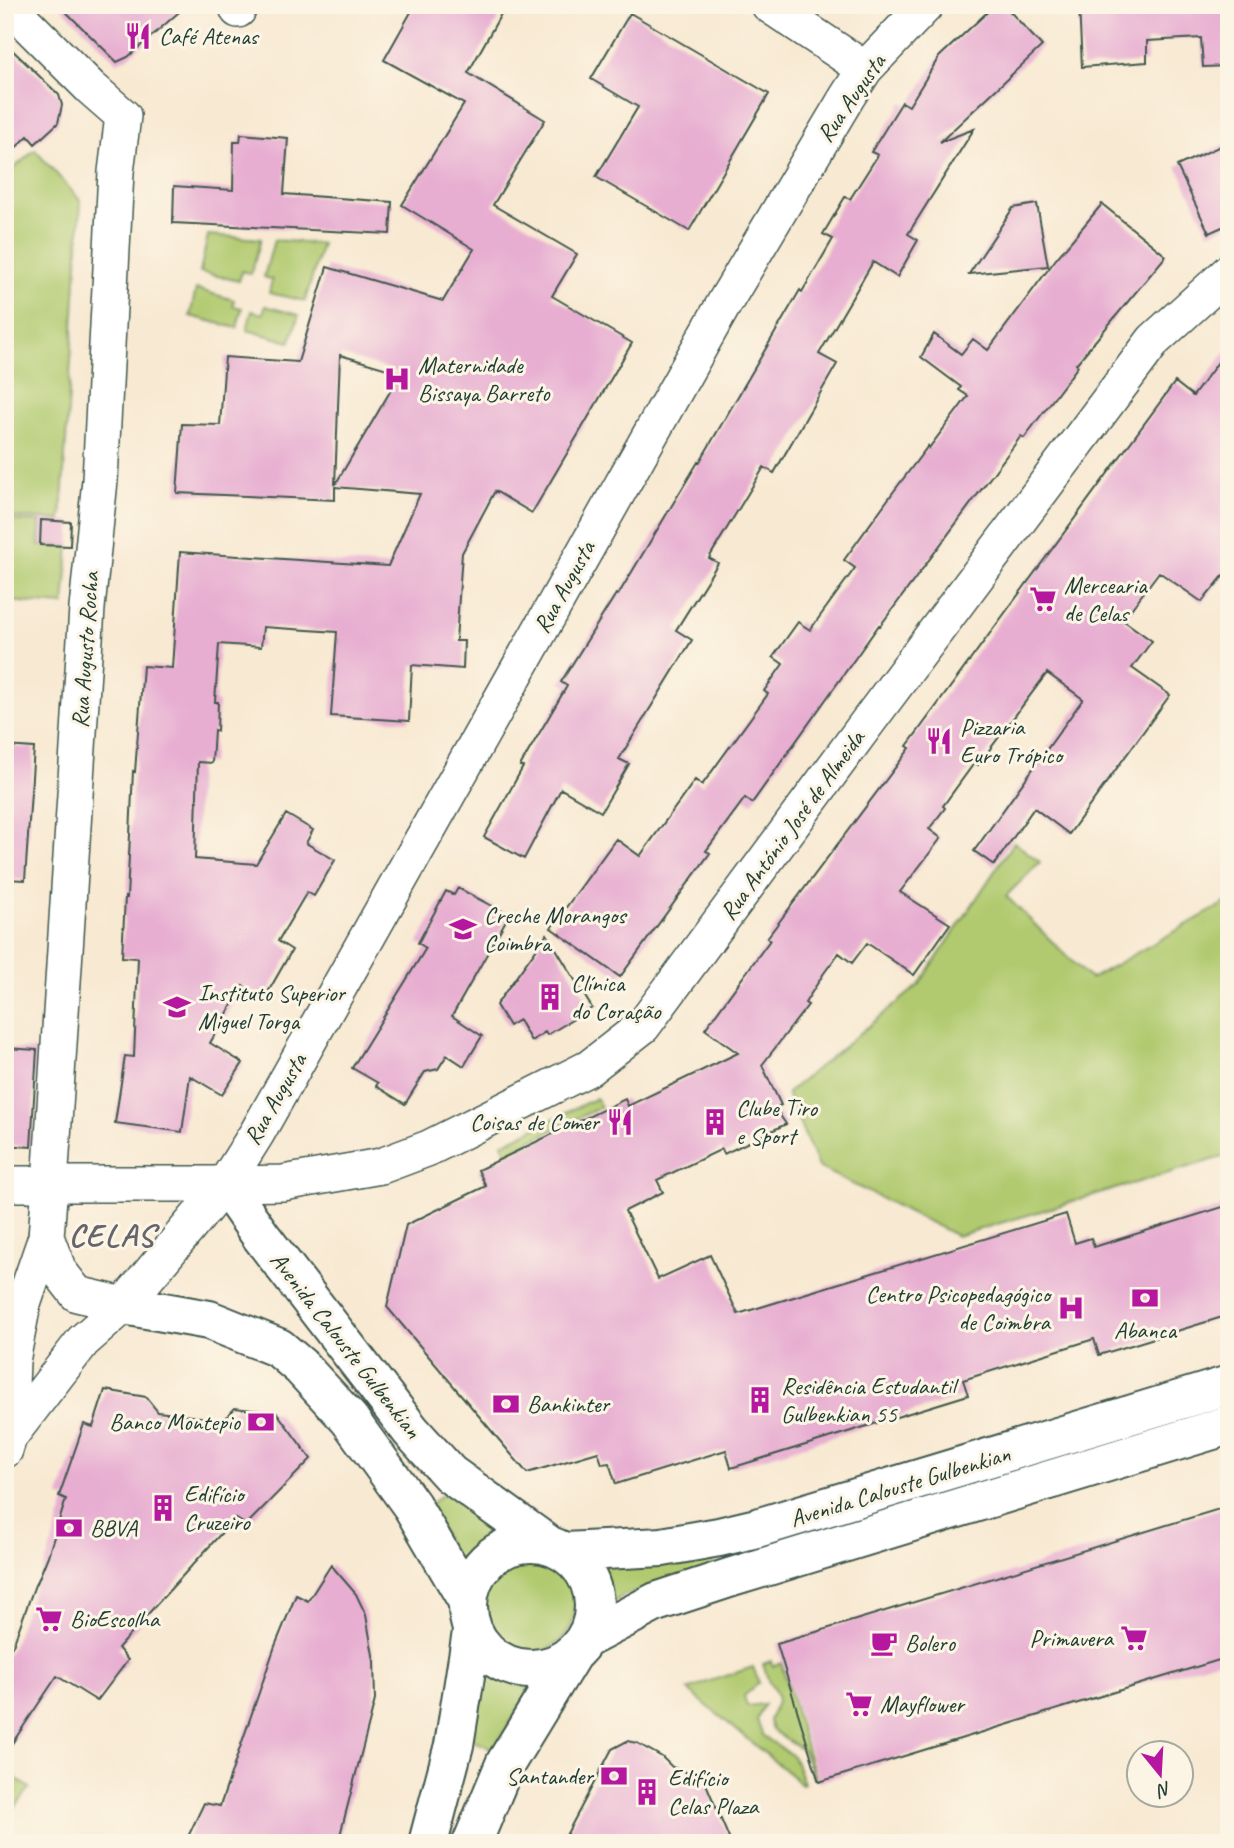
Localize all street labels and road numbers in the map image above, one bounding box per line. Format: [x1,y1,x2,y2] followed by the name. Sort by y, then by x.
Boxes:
[810,47,893,148] street label: Rua Augusta
[527,535,602,638] street label: Rua Augusta
[65,570,106,729] street label: Rua Augusto Rocha
[713,723,872,926] street label: Rua António José de Almeida
[237,1047,314,1150] street label: Rua Augusta
[264,1246,428,1444] street label: Avenida Calouste Gulbenkian
[786,1438,1014,1534] street label: Avenida Calouste Gulbenkian

